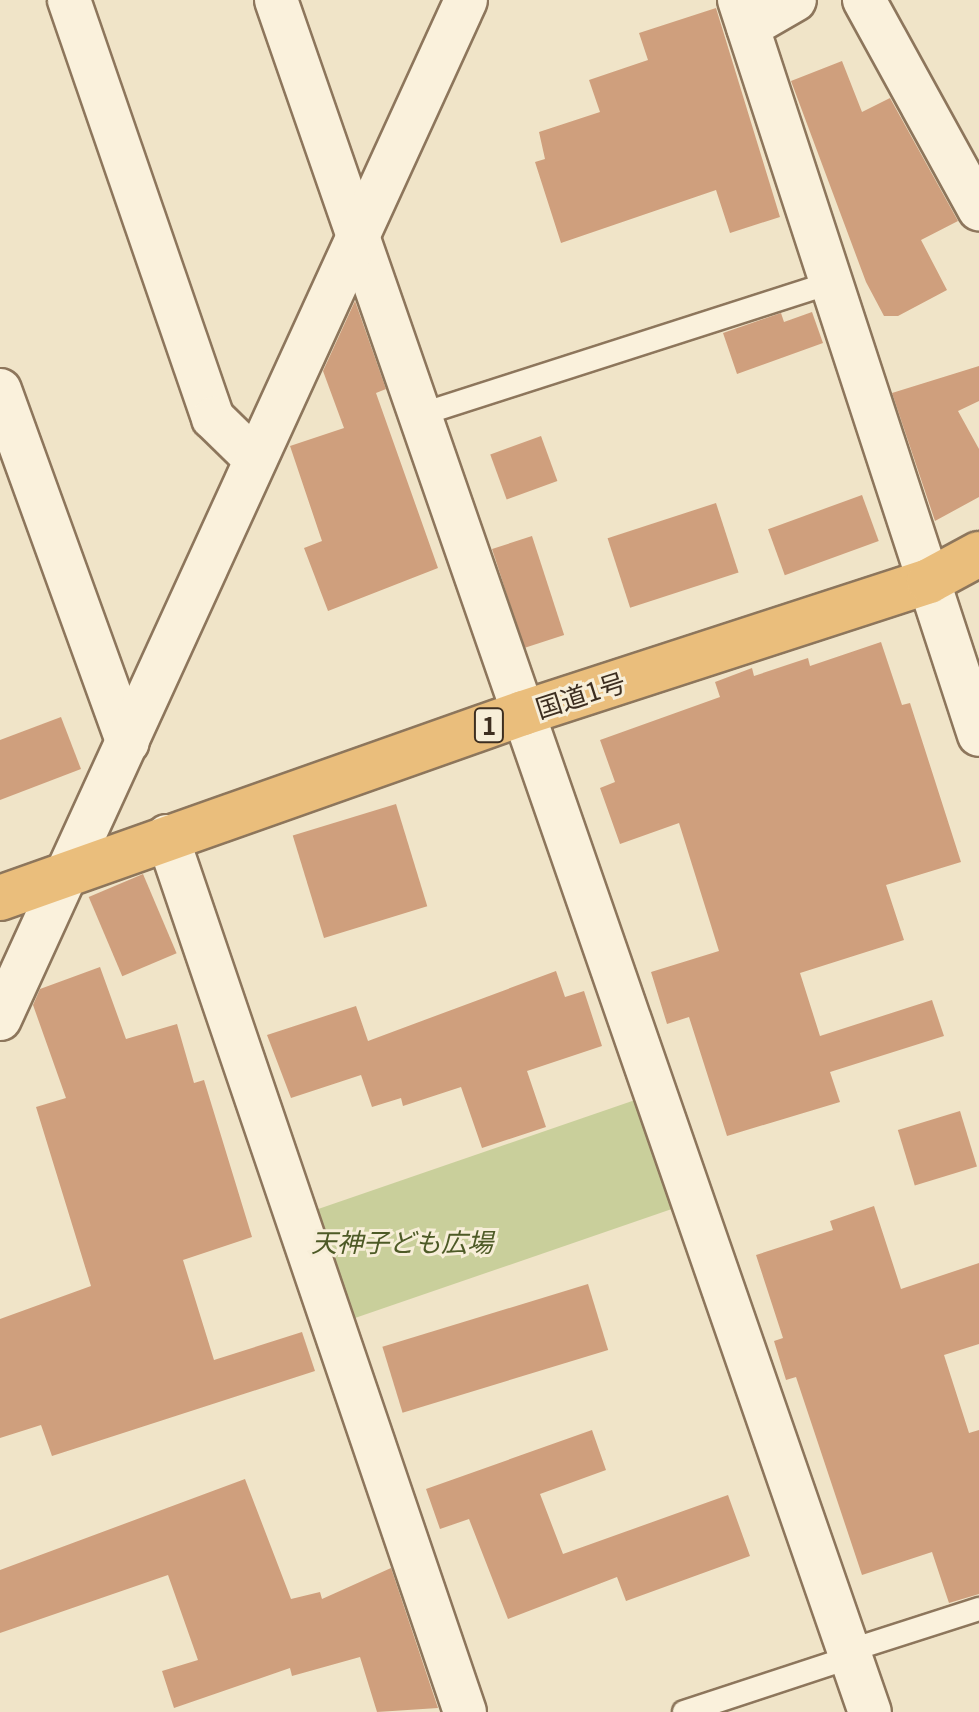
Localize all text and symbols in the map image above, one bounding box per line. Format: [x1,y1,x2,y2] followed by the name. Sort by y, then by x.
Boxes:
[531,665,629,723] street label: 国道1号
[473,705,505,745] road number: 1
[311,1225,493,1257] park label: 天神子ども広場

